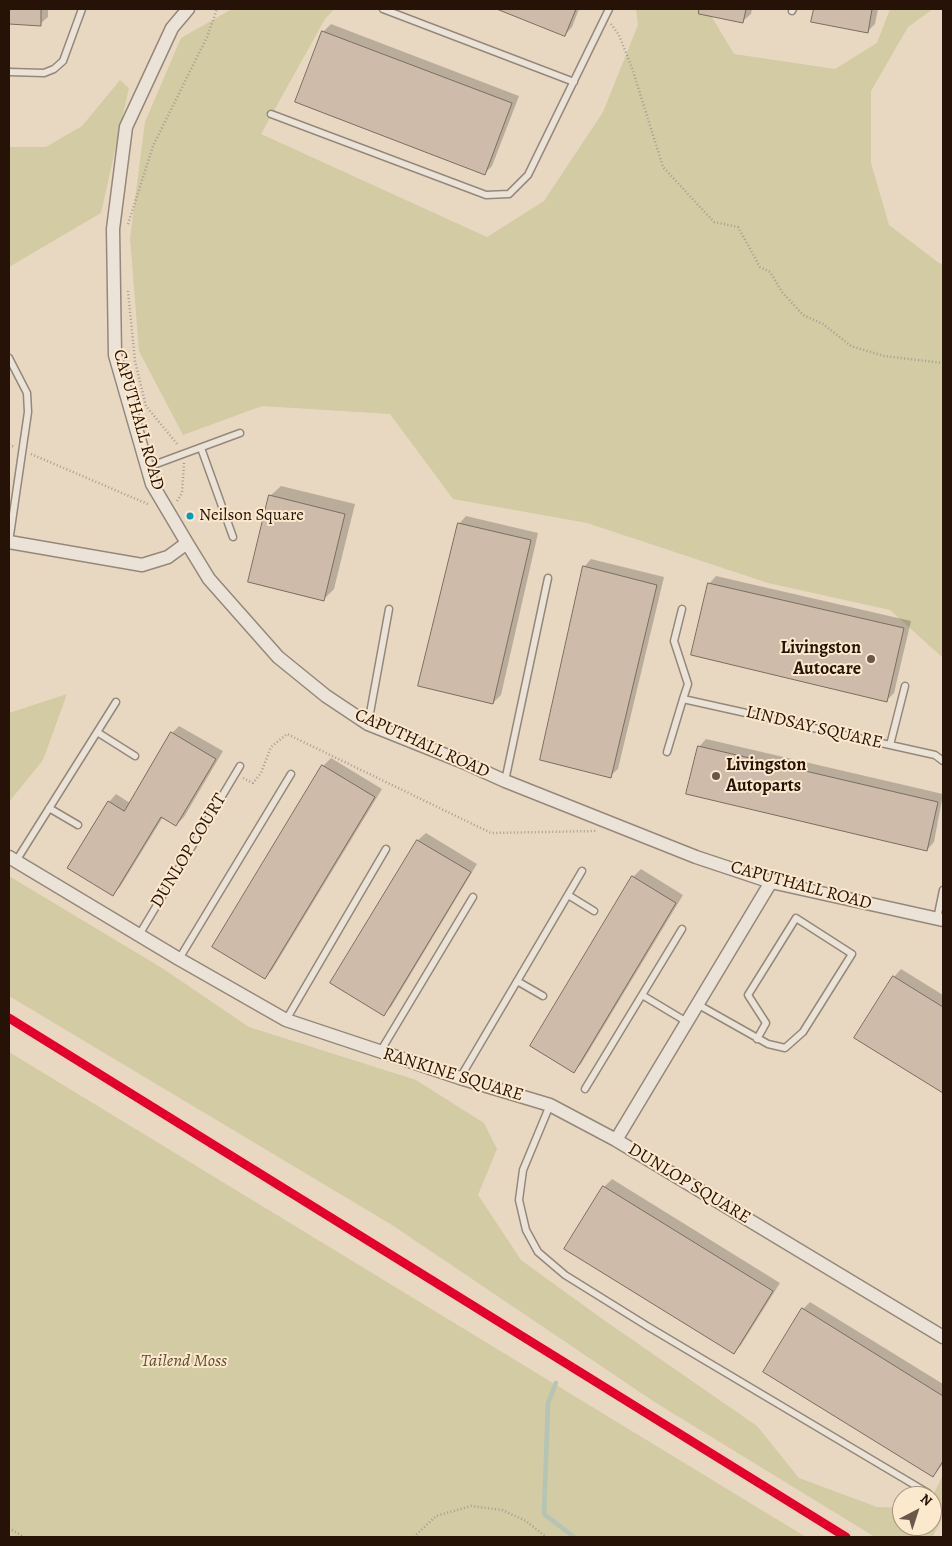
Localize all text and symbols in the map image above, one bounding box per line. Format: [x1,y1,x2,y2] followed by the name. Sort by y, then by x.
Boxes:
[108,347,168,493] street label: CAPUTHALL ROAD
[199,506,304,526] place label: Neilson Square
[185,511,195,521] marker: Neilson Square
[781,638,861,681] place label: Livingston Autocare
[865,653,877,665] marker: Livingston Autocare
[743,702,885,754] street label: LINDSAY SQUARE
[351,705,493,783] street label: CAPUTHALL ROAD
[726,755,806,798] place label: Livingston Autoparts
[710,770,722,782] marker: Livingston Autoparts
[146,790,232,912] street label: DUNLOP COURT
[728,857,874,915] street label: CAPUTHALL ROAD
[380,1043,526,1107] street label: RANKINE SQUARE
[624,1139,754,1229] street label: DUNLOP SQUARE
[141,1351,227,1373] park label: Tailend Moss
[892,1486,942,1536] north arrow
[916,1489,936,1510] text: N

